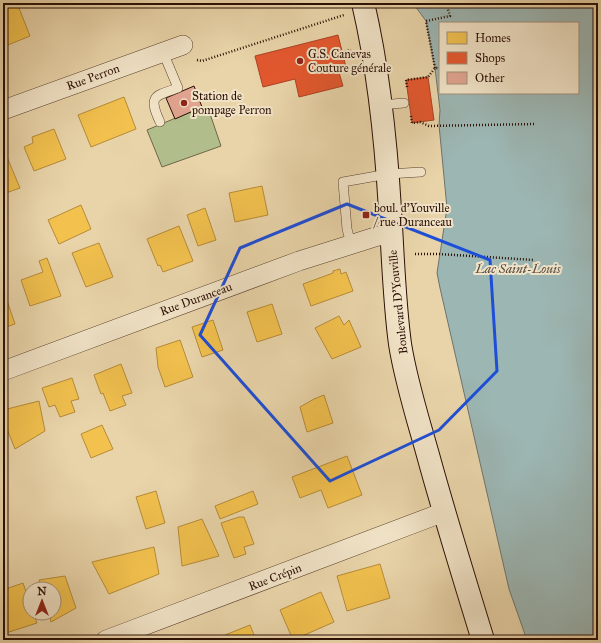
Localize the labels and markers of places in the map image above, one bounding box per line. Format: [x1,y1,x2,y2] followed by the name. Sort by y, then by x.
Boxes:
[308,47,391,76] place label: G.S. Canevas Couture générale
[295,56,305,66] marker: G.S. Canevas Couture générale
[191,89,272,118] place label: Station de pompage Perron
[179,98,189,108] marker: Station de pompage Perron
[373,201,452,229] place label: boul. d'Youville / rue Duranceau
[361,210,371,220] marker: boul. d'Youville / rue Duranceau

